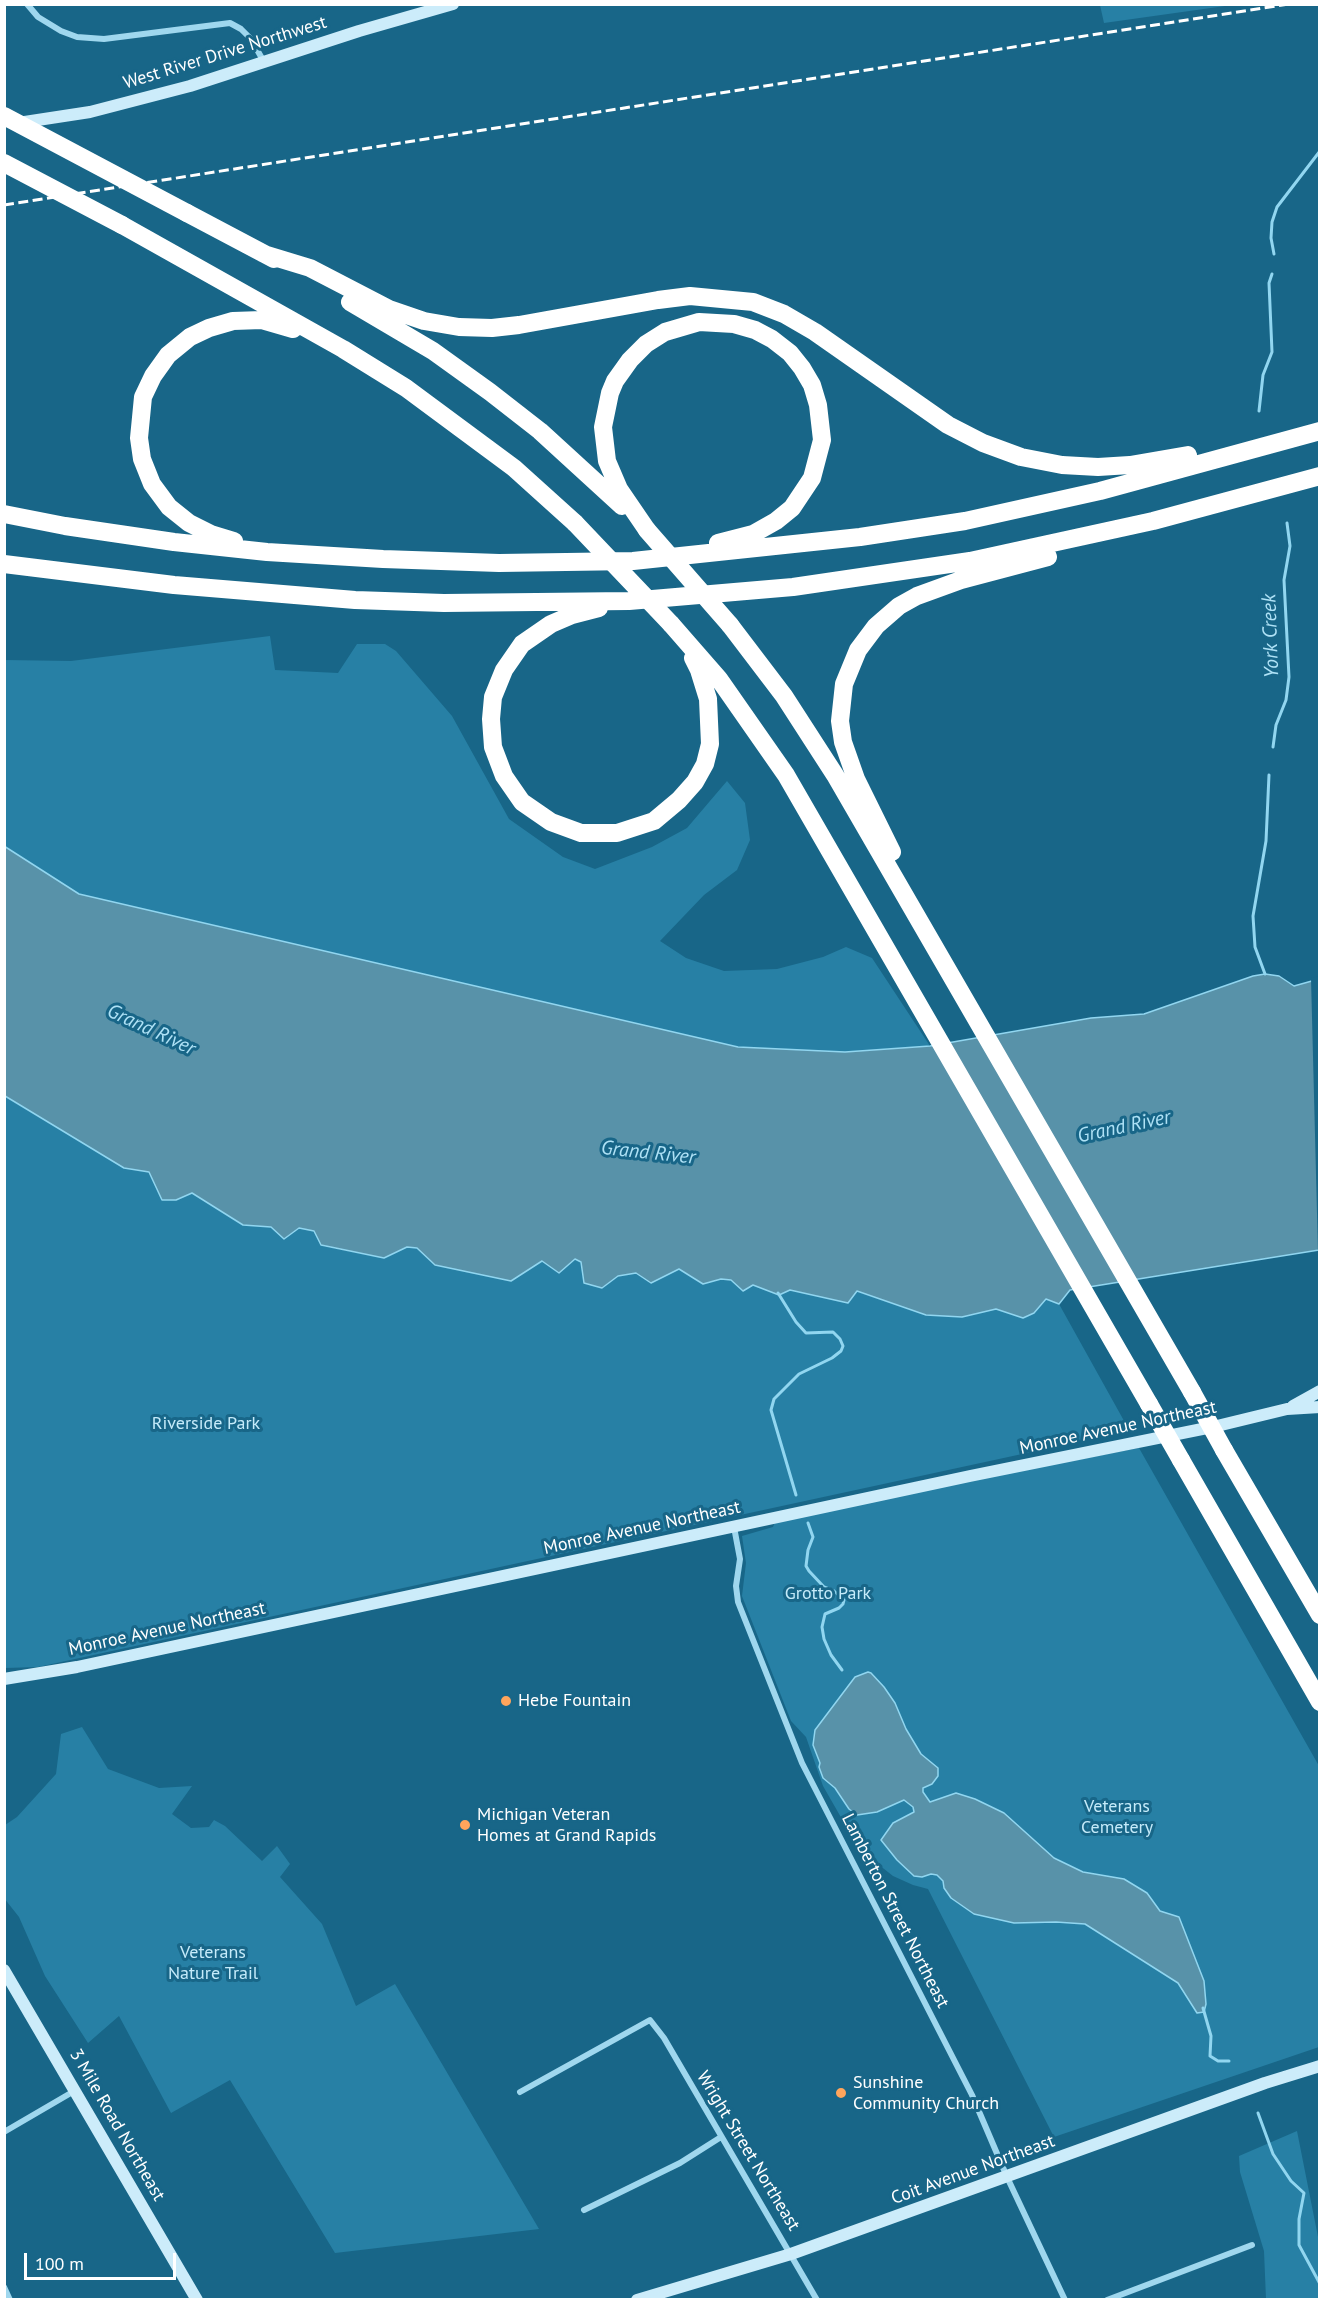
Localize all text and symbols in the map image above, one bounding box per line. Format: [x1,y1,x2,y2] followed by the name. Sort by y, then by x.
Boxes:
[121,12,329,94] street label: West River Drive Northwest
[1258,593,1284,679] water label: York Creek
[103,999,199,1061] water label: Grand River
[1075,1105,1173,1149] water label: Grand River
[600,1136,696,1170] water label: Grand River
[1018,1397,1218,1459] street label: Monroe Avenue Northeast
[152,1413,260,1435] park label: Riverside Park
[542,1497,742,1559] street label: Monroe Avenue Northeast
[785,1583,871,1605] park label: Grotto Park
[67,1598,267,1660] street label: Monroe Avenue Northeast
[518,1690,631,1712] place label: Hebe Fountain
[499,1694,513,1708] marker: Hebe Fountain
[1081,1796,1153,1838] park label: Veterans Cemetery
[477,1804,656,1846] place label: Michigan Veteran Homes at Grand Rapids
[837,1810,953,2012] street label: Lamberton Street Northeast
[458,1818,472,1832] marker: Michigan Veteran Homes at Grand Rapids
[168,1942,258,1984] park label: Veterans Nature Trail
[65,2045,169,2205] street label: 3 Mile Road Northeast
[692,2067,804,2235] street label: Wright Street Northeast
[853,2072,999,2114] place label: Sunshine Community Church
[834,2086,848,2100] marker: Sunshine Community Church
[888,2130,1058,2210] street label: Coit Avenue Northeast
[27,2241,178,2279] scale bar
[35,2252,84,2275] text: 100 m

